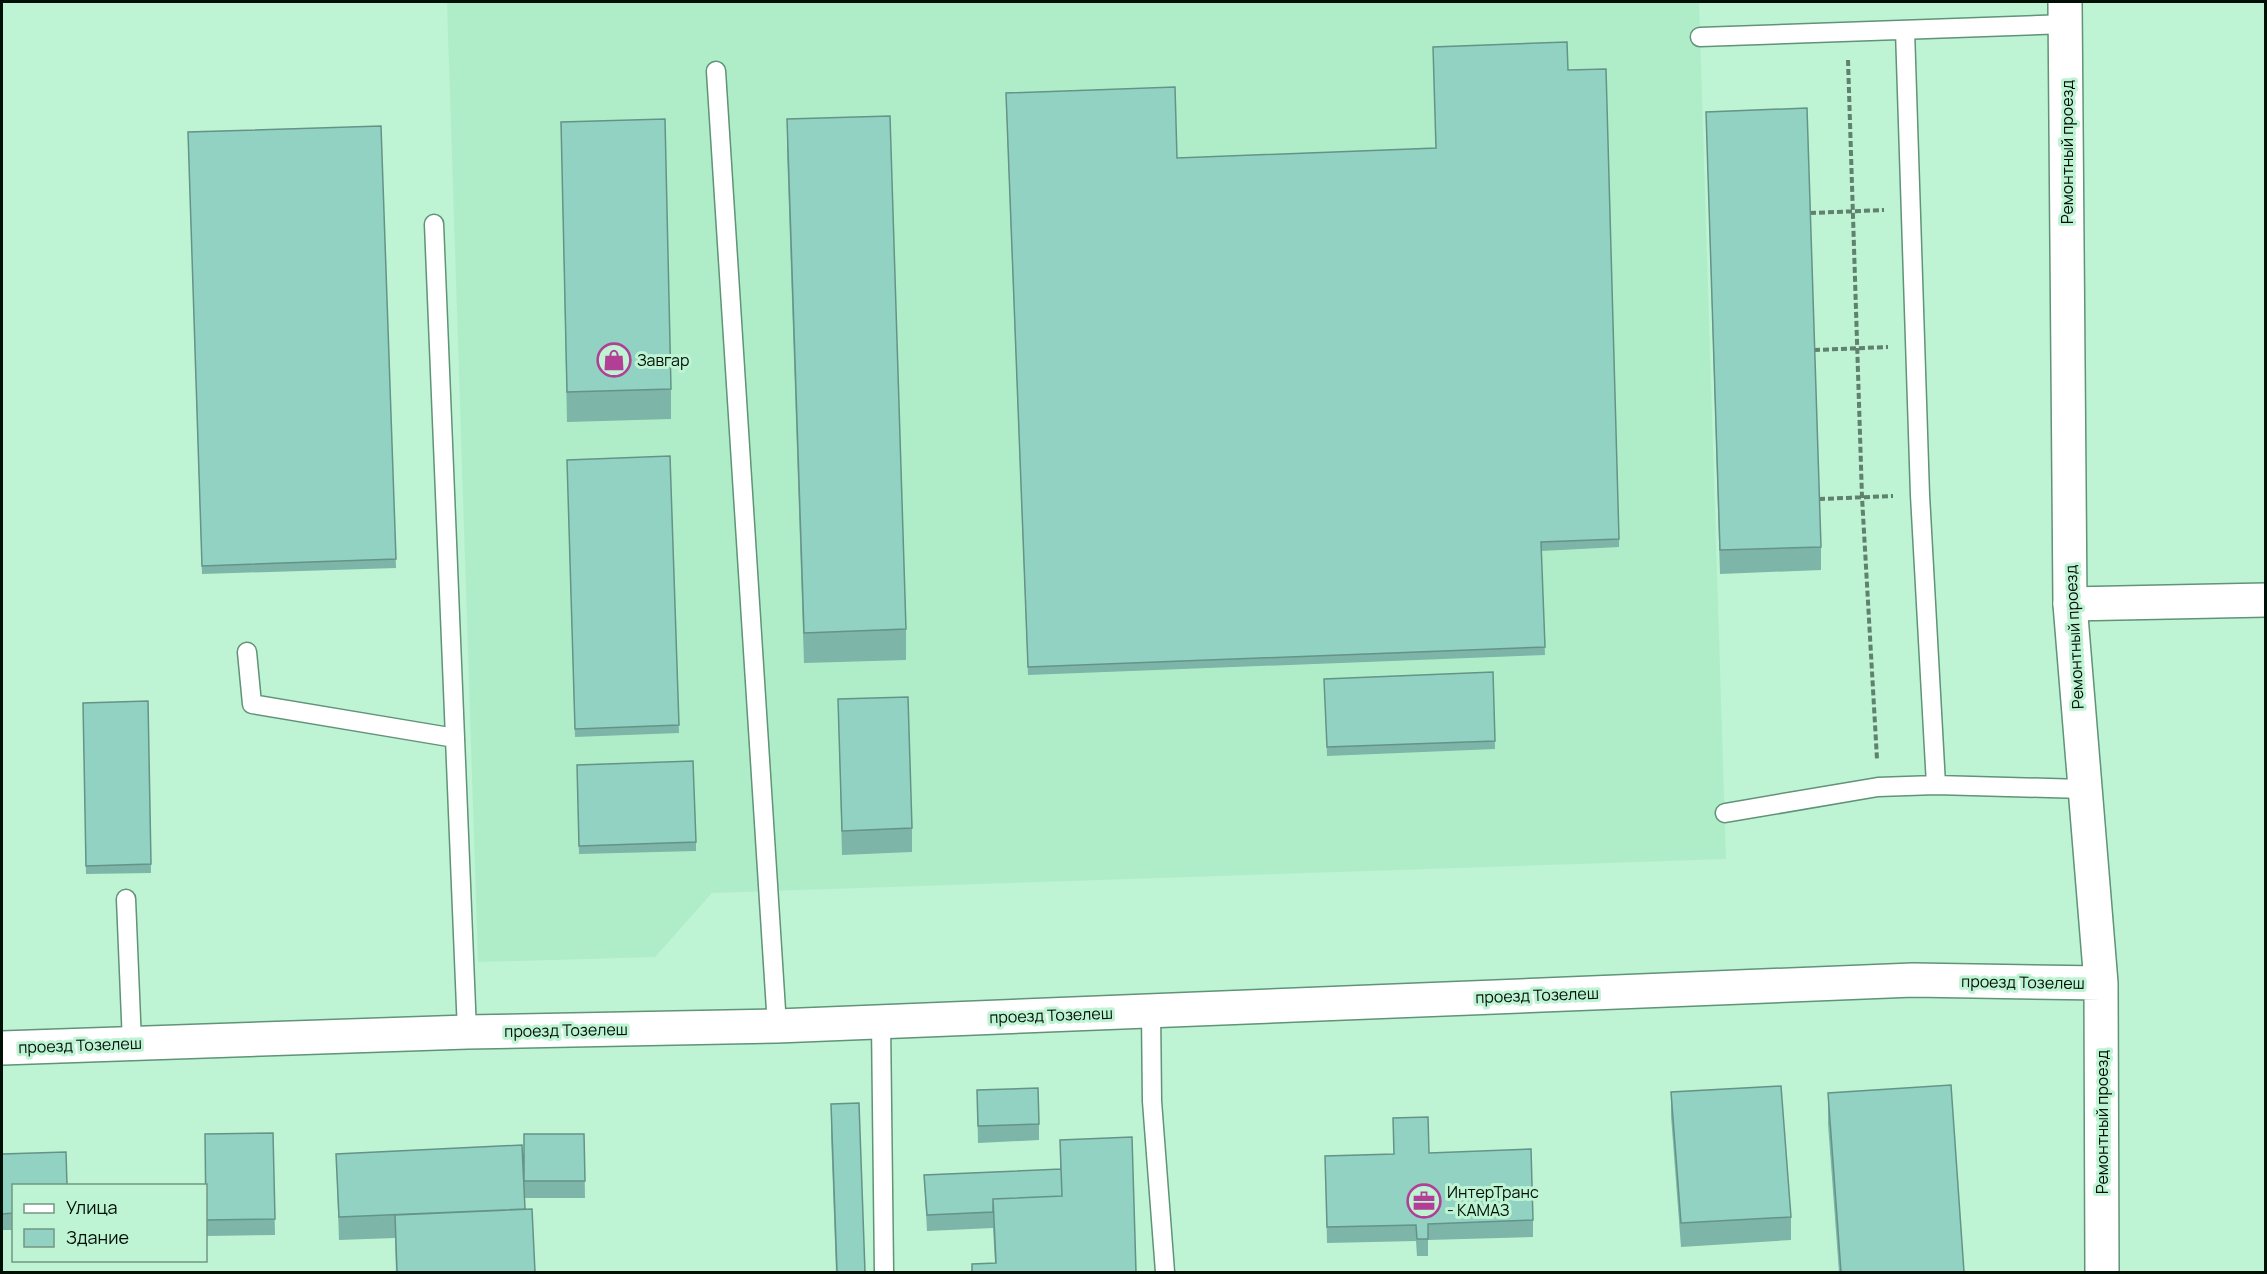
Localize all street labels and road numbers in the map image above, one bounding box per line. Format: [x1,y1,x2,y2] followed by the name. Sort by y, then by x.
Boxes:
[2056,80,2078,224] street label: Ремонтный проезд
[2059,564,2089,710] street label: Ремонтный проезд
[1961,970,2085,994] street label: проезд Тозелеш
[1475,982,1599,1008] street label: проезд Тозелеш
[989,1002,1113,1028] street label: проезд Тозелеш
[504,1018,628,1042] street label: проезд Тозелеш
[18,1032,142,1058] street label: проезд Тозелеш
[2091,1050,2113,1194] street label: Ремонтный проезд

